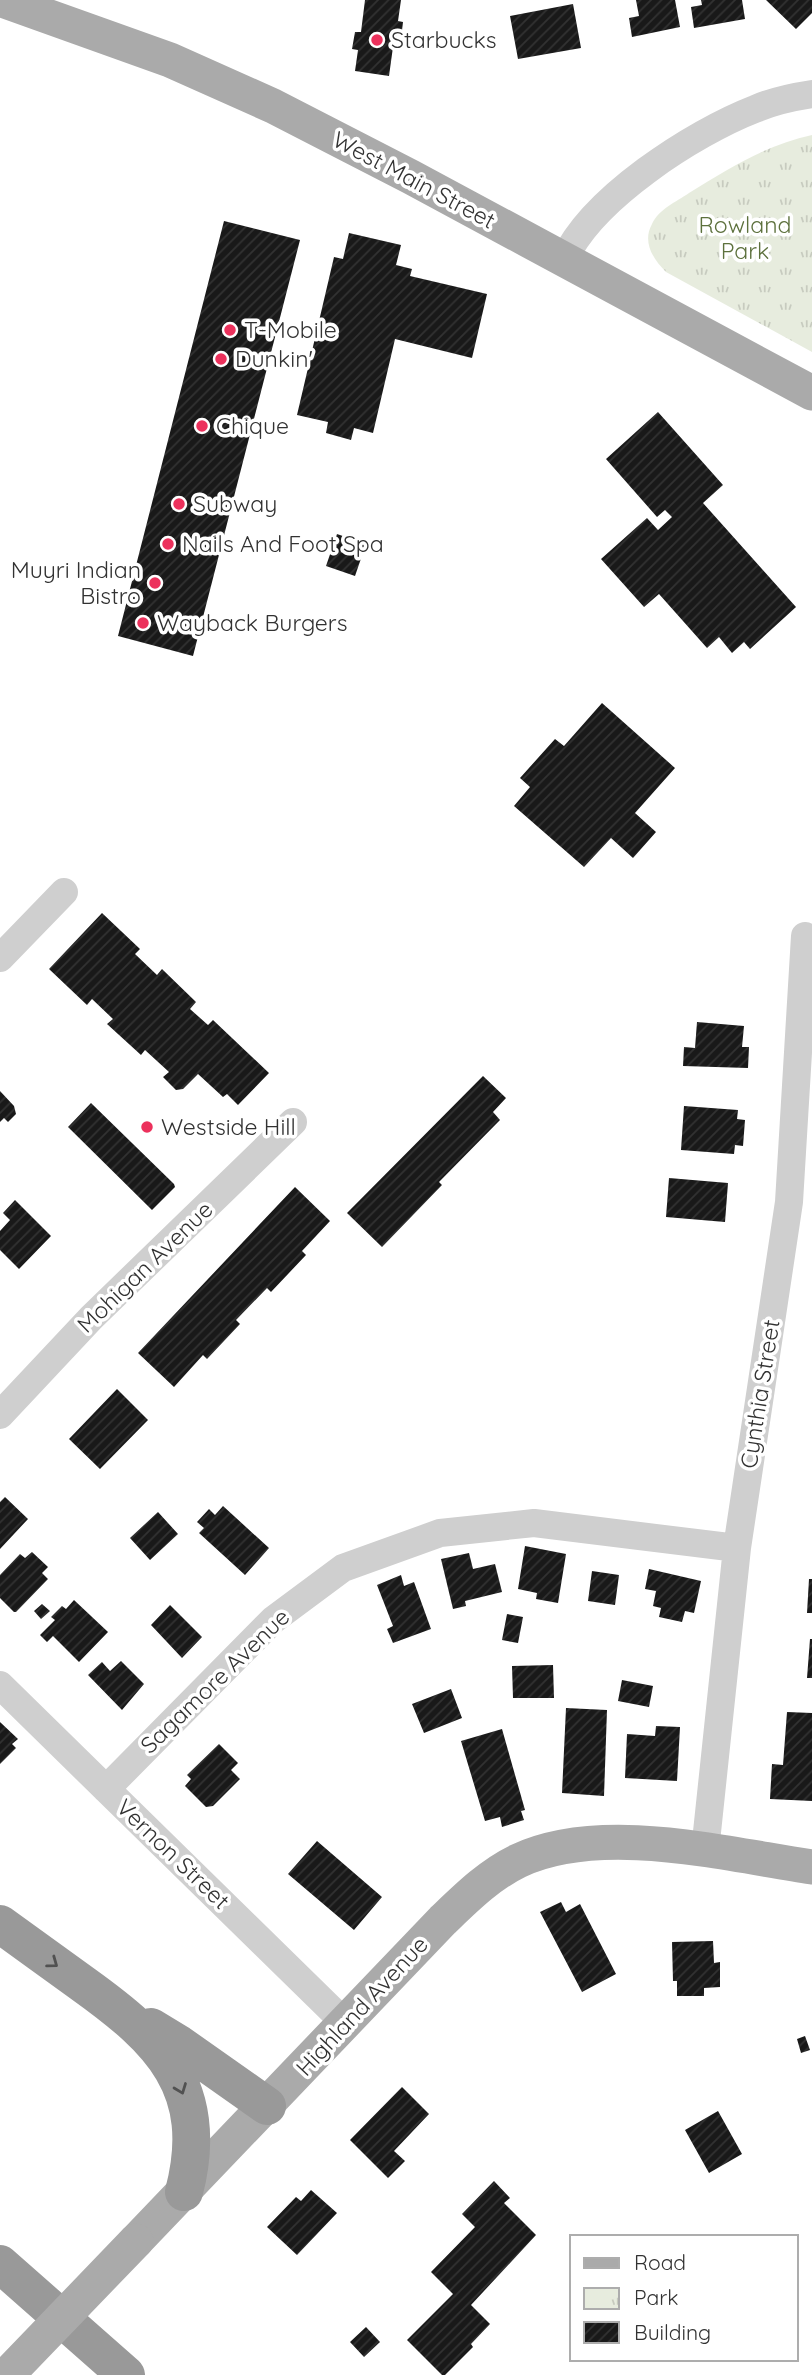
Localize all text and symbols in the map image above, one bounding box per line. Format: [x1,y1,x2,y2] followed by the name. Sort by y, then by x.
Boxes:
[391,25,496,54] place label: Starbucks
[369,32,385,48] marker: Starbucks
[328,124,501,235] street label: West Main Street
[699,210,791,265] park label: Rowland Park
[244,315,337,344] place label: T-Mobile
[222,322,238,338] marker: T-Mobile
[235,344,313,373] place label: Dunkin'
[213,351,229,367] marker: Dunkin'
[216,411,289,440] place label: Chique
[194,418,210,434] marker: Chique
[193,489,277,518] place label: Subway
[171,496,187,512] marker: Subway
[182,529,384,558] place label: Nails And Foot Spa
[160,536,176,552] marker: Nails And Foot Spa
[11,555,141,610] place label: Muyri Indian Bistro
[147,575,163,591] marker: Muyri Indian Bistro
[157,608,348,637] place label: Wayback Burgers
[135,615,151,631] marker: Wayback Burgers
[161,1112,296,1141] place label: Westside Hill
[139,1119,155,1135] marker: Westside Hill
[71,1195,218,1339] street label: Mohigan Avenue
[733,1317,786,1470] street label: Cynthia Street
[134,1602,295,1759] street label: Sagamore Avenue
[111,1792,236,1915] street label: Vernon Street
[290,1930,434,2081] street label: Highland Avenue
[45,1954,58,1967] one-way arrow
[173,2082,187,2094] one-way arrow
[570,2235,798,2361] legend
[634,2249,686,2275] text: Road
[634,2284,678,2310] text: Park
[634,2319,711,2345] text: Building

